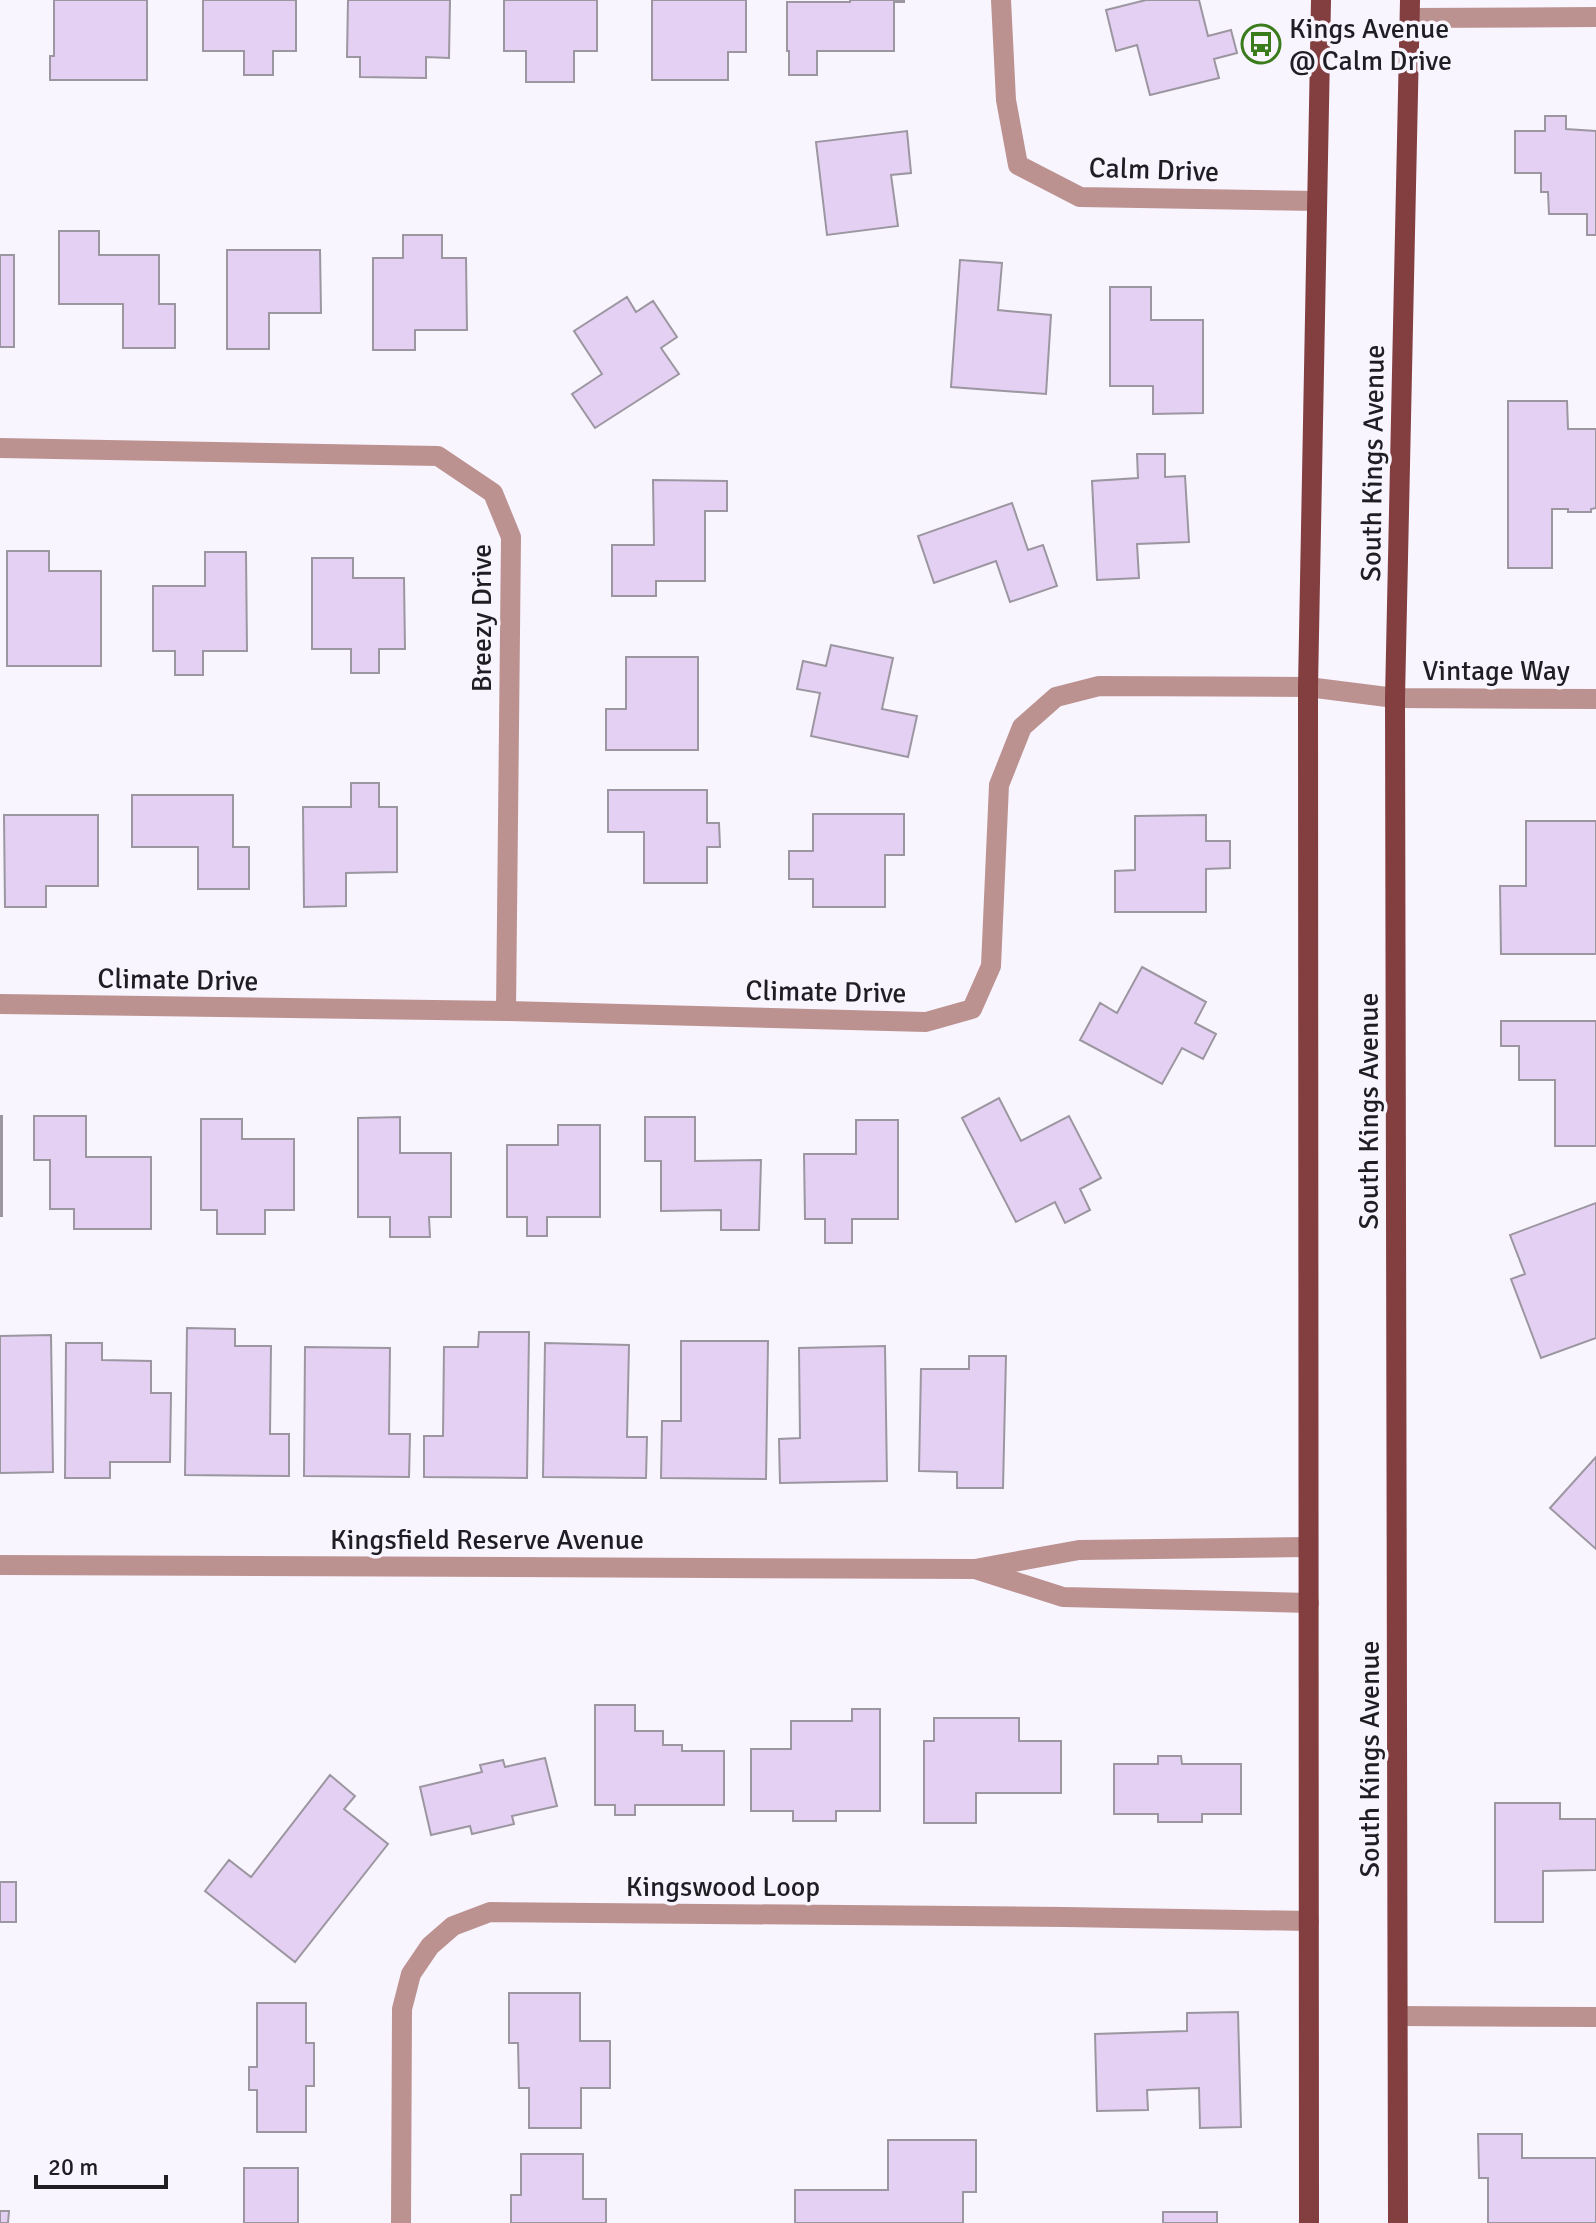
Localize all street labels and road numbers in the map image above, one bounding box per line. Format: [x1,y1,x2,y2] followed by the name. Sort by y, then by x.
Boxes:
[1088,151,1220,189] street label: Calm Drive
[1354,344,1392,582] street label: South Kings Avenue
[465,544,499,692] street label: Breezy Drive
[1422,654,1570,688] street label: Vintage Way
[97,962,259,998] street label: Climate Drive
[745,974,907,1010] street label: Climate Drive
[1352,993,1386,1229] street label: South Kings Avenue
[330,1523,644,1557] street label: Kingsfield Reserve Avenue
[1353,1641,1387,1877] street label: South Kings Avenue
[626,1870,820,1904] street label: Kingswood Loop

